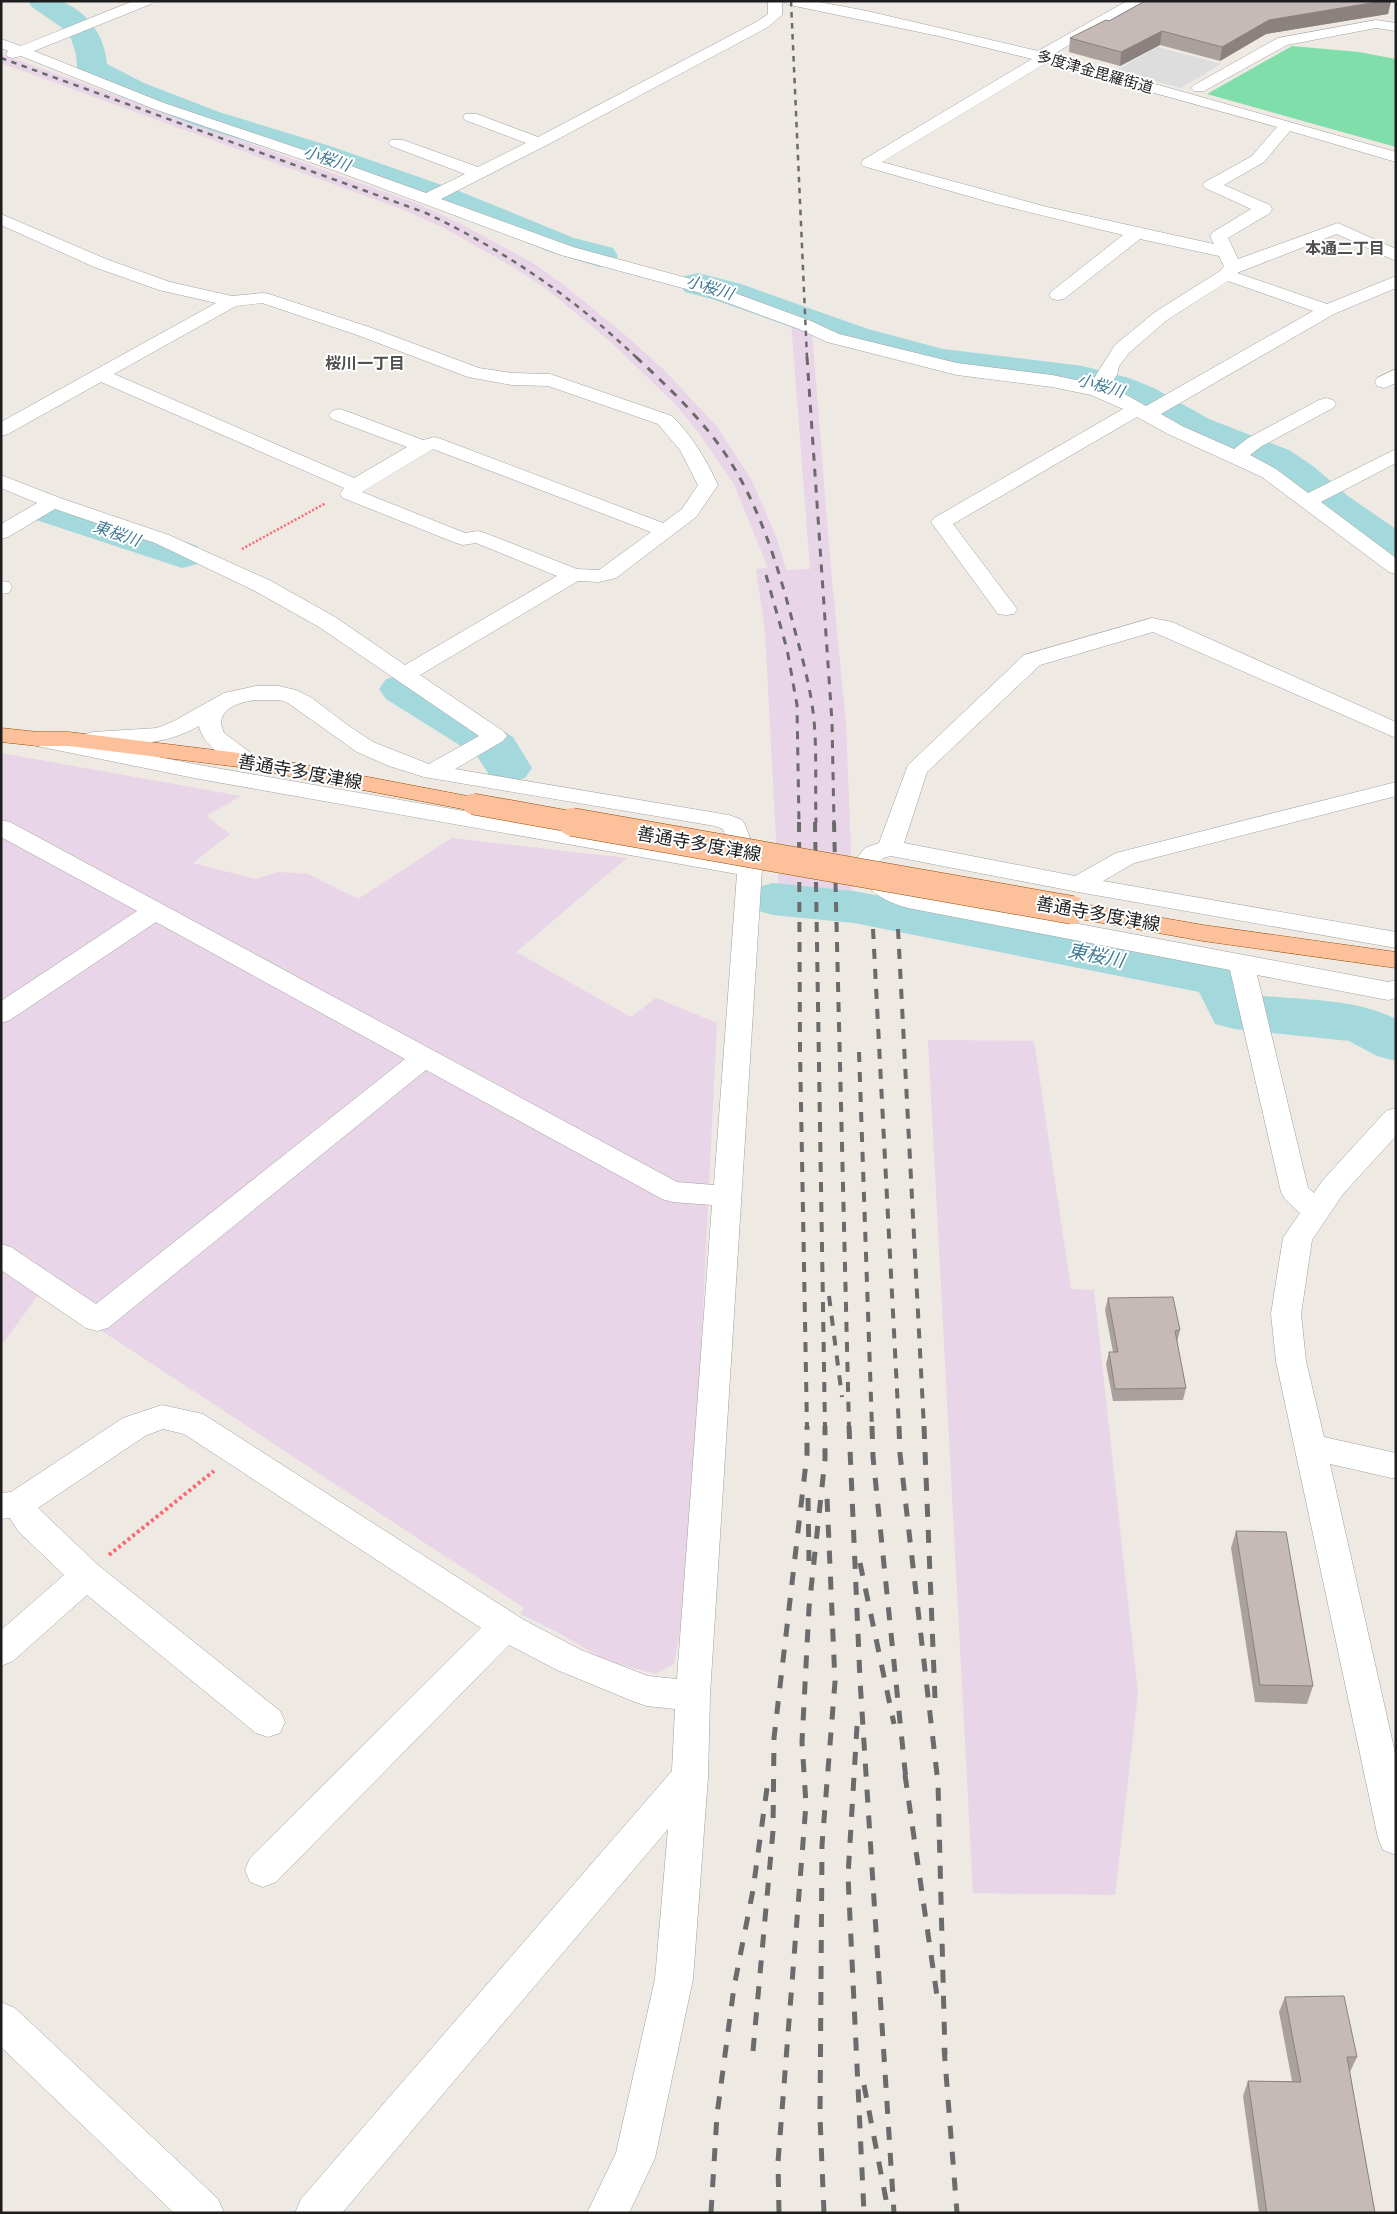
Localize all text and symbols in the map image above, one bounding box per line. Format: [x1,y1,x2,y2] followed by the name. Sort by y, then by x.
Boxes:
[1035,46,1155,97] street label: 多度津金毘羅街道
[301,141,355,176] water label: 小桜川
[1305,238,1385,258] district label: 本通二丁目
[684,270,738,304] water label: 小桜川
[325,353,405,373] district label: 桜川一丁目
[1075,369,1129,402] water label: 小桜川
[91,516,145,551] water label: 東桜川
[236,749,364,794] street label: 善通寺多度津線
[635,821,763,866] street label: 善通寺多度津線
[1034,891,1162,936] street label: 善通寺多度津線
[1066,938,1128,973] water label: 東桜川

